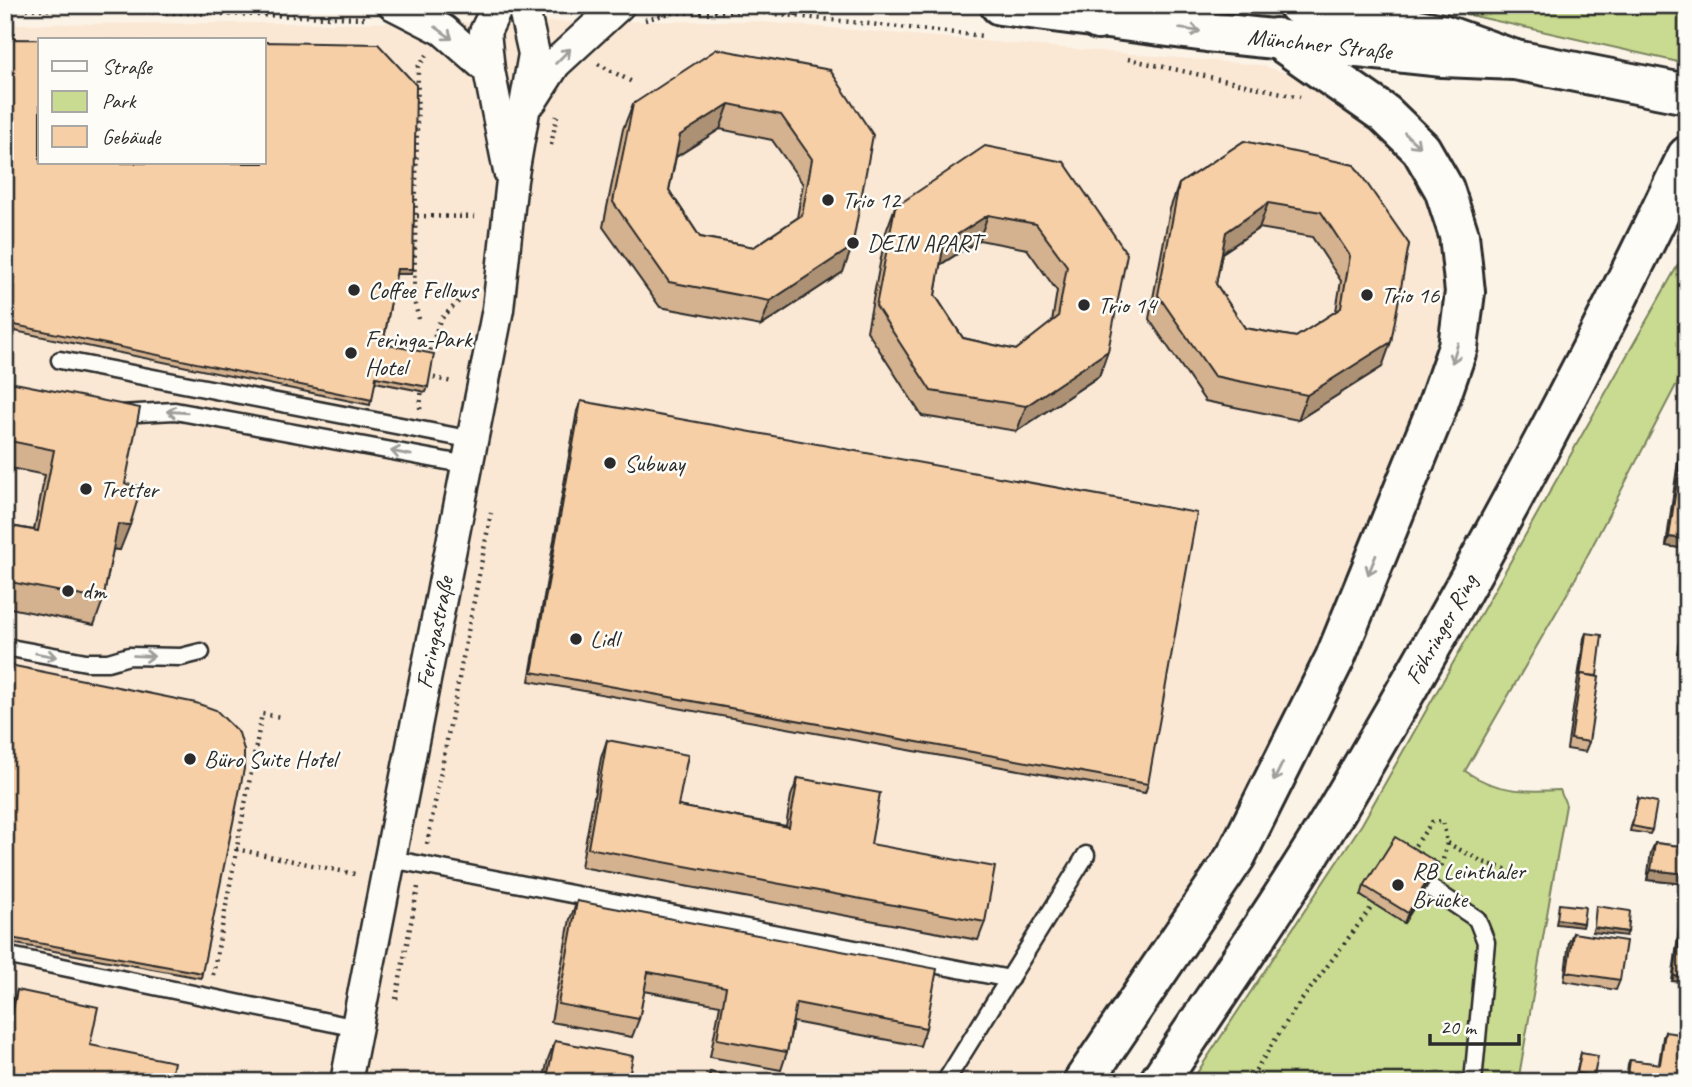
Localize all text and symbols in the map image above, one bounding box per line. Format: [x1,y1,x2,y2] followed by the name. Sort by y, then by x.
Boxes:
[1246,21,1395,67] street label: Münchner Straße
[1178,24,1201,37] one-way arrow
[435,25,454,40] one-way arrow
[38,38,266,164] legend
[554,48,571,65] one-way arrow
[102,54,154,80] text: Straße
[102,88,137,114] text: Park
[102,124,161,150] text: Gebäude
[1403,131,1420,148] one-way arrow
[842,185,902,215] place label: Trio 12
[820,192,836,208] marker: Trio 12
[867,228,986,258] place label: DEIN APART
[845,235,861,251] marker: DEIN APART
[368,275,480,305] place label: Coffee Fellows
[1381,280,1440,310] place label: Trio 16
[346,282,362,298] marker: Coffee Fellows
[1359,287,1375,303] marker: Trio 16
[1098,290,1158,320] place label: Trio 14
[1076,297,1092,313] marker: Trio 14
[365,324,474,382] place label: Feringa-Park Hotel
[1448,342,1461,364] one-way arrow
[343,345,359,361] marker: Feringa-Park Hotel
[167,405,189,418] one-way arrow
[390,446,413,459] one-way arrow
[624,448,686,478] place label: Subway
[602,455,618,471] marker: Subway
[100,474,160,504] place label: Tretter
[78,481,94,497] marker: Tretter
[1365,554,1378,576] one-way arrow
[1398,567,1485,689] street label: Föhringer Ring
[409,572,460,691] street label: Feringastraße
[82,576,107,606] place label: dm
[60,583,76,599] marker: dm
[590,624,622,654] place label: Lidl
[568,631,584,647] marker: Lidl
[34,649,57,662] one-way arrow
[132,650,155,663] one-way arrow
[204,744,341,774] place label: Büro Suite Hotel
[182,751,198,767] marker: Büro Suite Hotel
[1270,761,1284,782] one-way arrow
[1412,856,1528,914] place label: RB Leinthaler Brücke
[1390,877,1406,893] marker: RB Leinthaler Brücke
[1430,1003,1519,1047] scale bar
[1440,1014,1478,1040] text: 20 m

